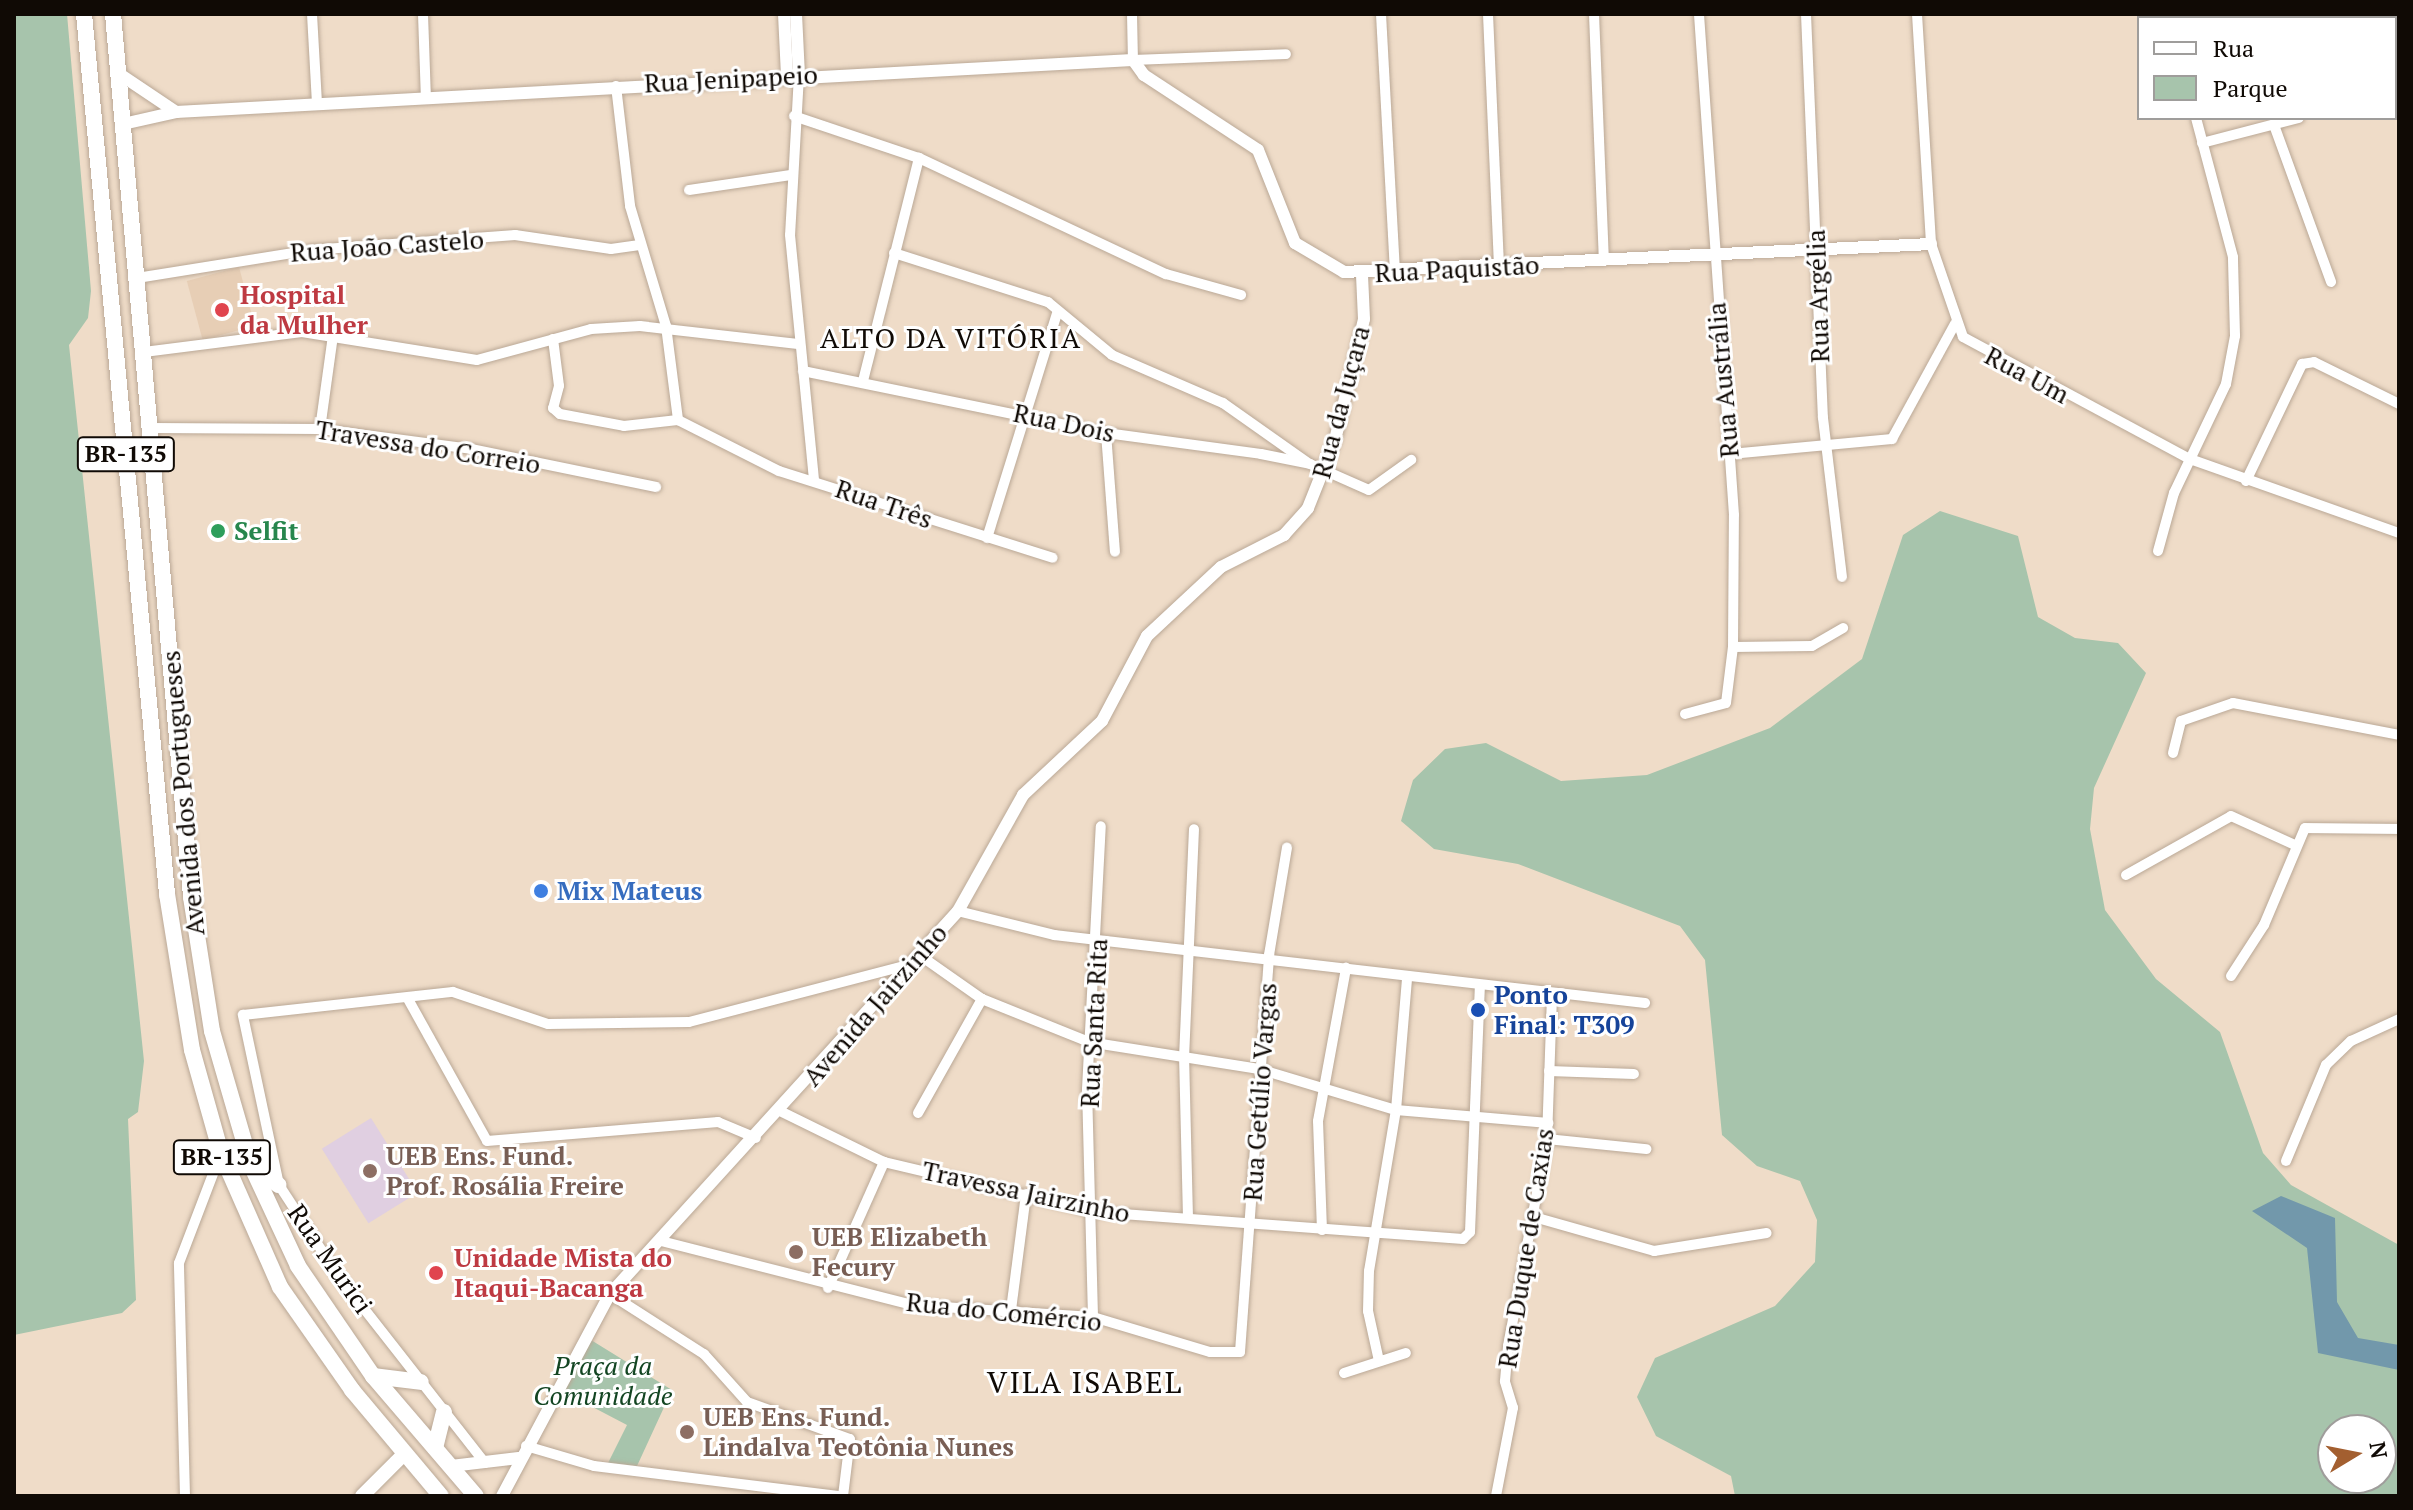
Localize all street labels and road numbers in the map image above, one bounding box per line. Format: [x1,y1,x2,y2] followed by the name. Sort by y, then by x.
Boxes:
[643,59,819,99] street label: Rua Jenipapeio
[289,224,485,268] street label: Rua João Castelo
[1800,228,1836,364] street label: Rua Argélia
[1374,249,1540,289] street label: Rua Paquistão
[1701,301,1745,459] street label: Rua Austrália
[1306,322,1376,482] street label: Rua da Juçara
[1980,340,2074,410] street label: Rua Um
[1010,397,1118,449] street label: Rua Dois
[313,414,543,480] street label: Travessa do Correio
[76,434,176,474] road number: BR-135
[831,473,937,535] street label: Rua Três
[155,649,211,937] street label: Avenida dos Portugueses
[796,918,954,1092] street label: Avenida Jairzinho
[1074,937,1114,1109] street label: Rua Santa Rita
[1237,981,1283,1203] street label: Rua Getúlio Vargas
[1492,1126,1560,1370] street label: Rua Duque de Caxias
[172,1137,272,1177] road number: BR-135
[919,1155,1133,1229] street label: Travessa Jairzinho
[281,1198,379,1320] street label: Rua Murici
[905,1286,1103,1338] street label: Rua do Comércio

